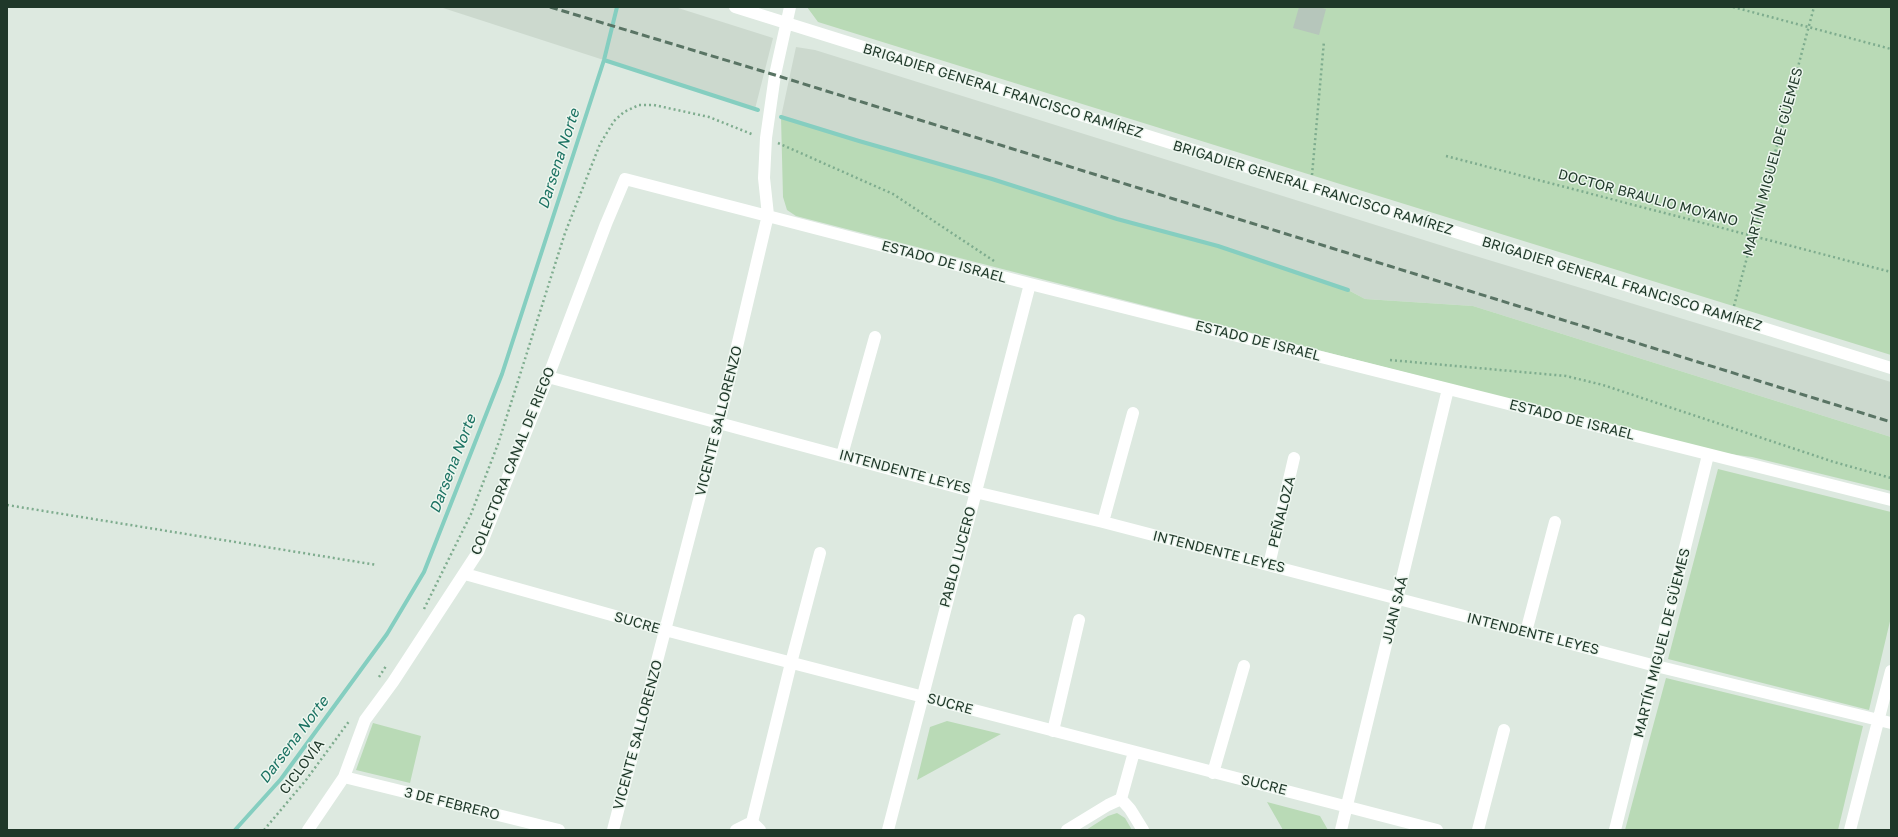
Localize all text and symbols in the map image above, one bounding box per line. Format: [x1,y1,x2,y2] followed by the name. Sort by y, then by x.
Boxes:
[861,40,1145,142] street label: BRIGADIER GENERAL FRANCISCO RAMÍREZ
[1740,66,1806,258] street label: MARTÍN MIGUEL DE GÜEMES
[534,107,584,211] water label: Darsena Norte
[1171,137,1455,239] street label: BRIGADIER GENERAL FRANCISCO RAMÍREZ
[1556,166,1740,230] street label: DOCTOR BRAULIO MOYANO
[1480,233,1764,335] street label: BRIGADIER GENERAL FRANCISCO RAMÍREZ
[880,237,1008,287] street label: ESTADO DE ISRAEL
[1194,317,1322,365] street label: ESTADO DE ISRAEL
[692,344,746,498] street label: VICENTE SALLORENZO
[468,365,558,557] street label: COLECTORA CANAL DE RIEGO
[1508,396,1636,444] street label: ESTADO DE ISRAEL
[426,412,480,516] water label: Darsena Norte
[837,446,973,498] street label: INTENDENTE LEYES
[1265,474,1299,550] street label: PEÑALOZA
[936,505,980,609] street label: PABLO LUCERO
[1151,527,1287,577] street label: INTENDENTE LEYES
[1630,547,1694,739] street label: MARTÍN MIGUEL DE GÜEMES
[1379,575,1411,645] street label: JUAN SAÁ
[612,608,662,638] street label: SUCRE
[1465,609,1601,659] street label: INTENDENTE LEYES
[610,658,666,812] street label: VICENTE SALLORENZO
[925,690,975,718] street label: SUCRE
[255,693,333,787] water label: Darsena Norte
[276,736,328,798] street label: CICLOVÍA
[1239,771,1289,799] street label: SUCRE
[403,784,501,824] street label: 3 DE FEBRERO

